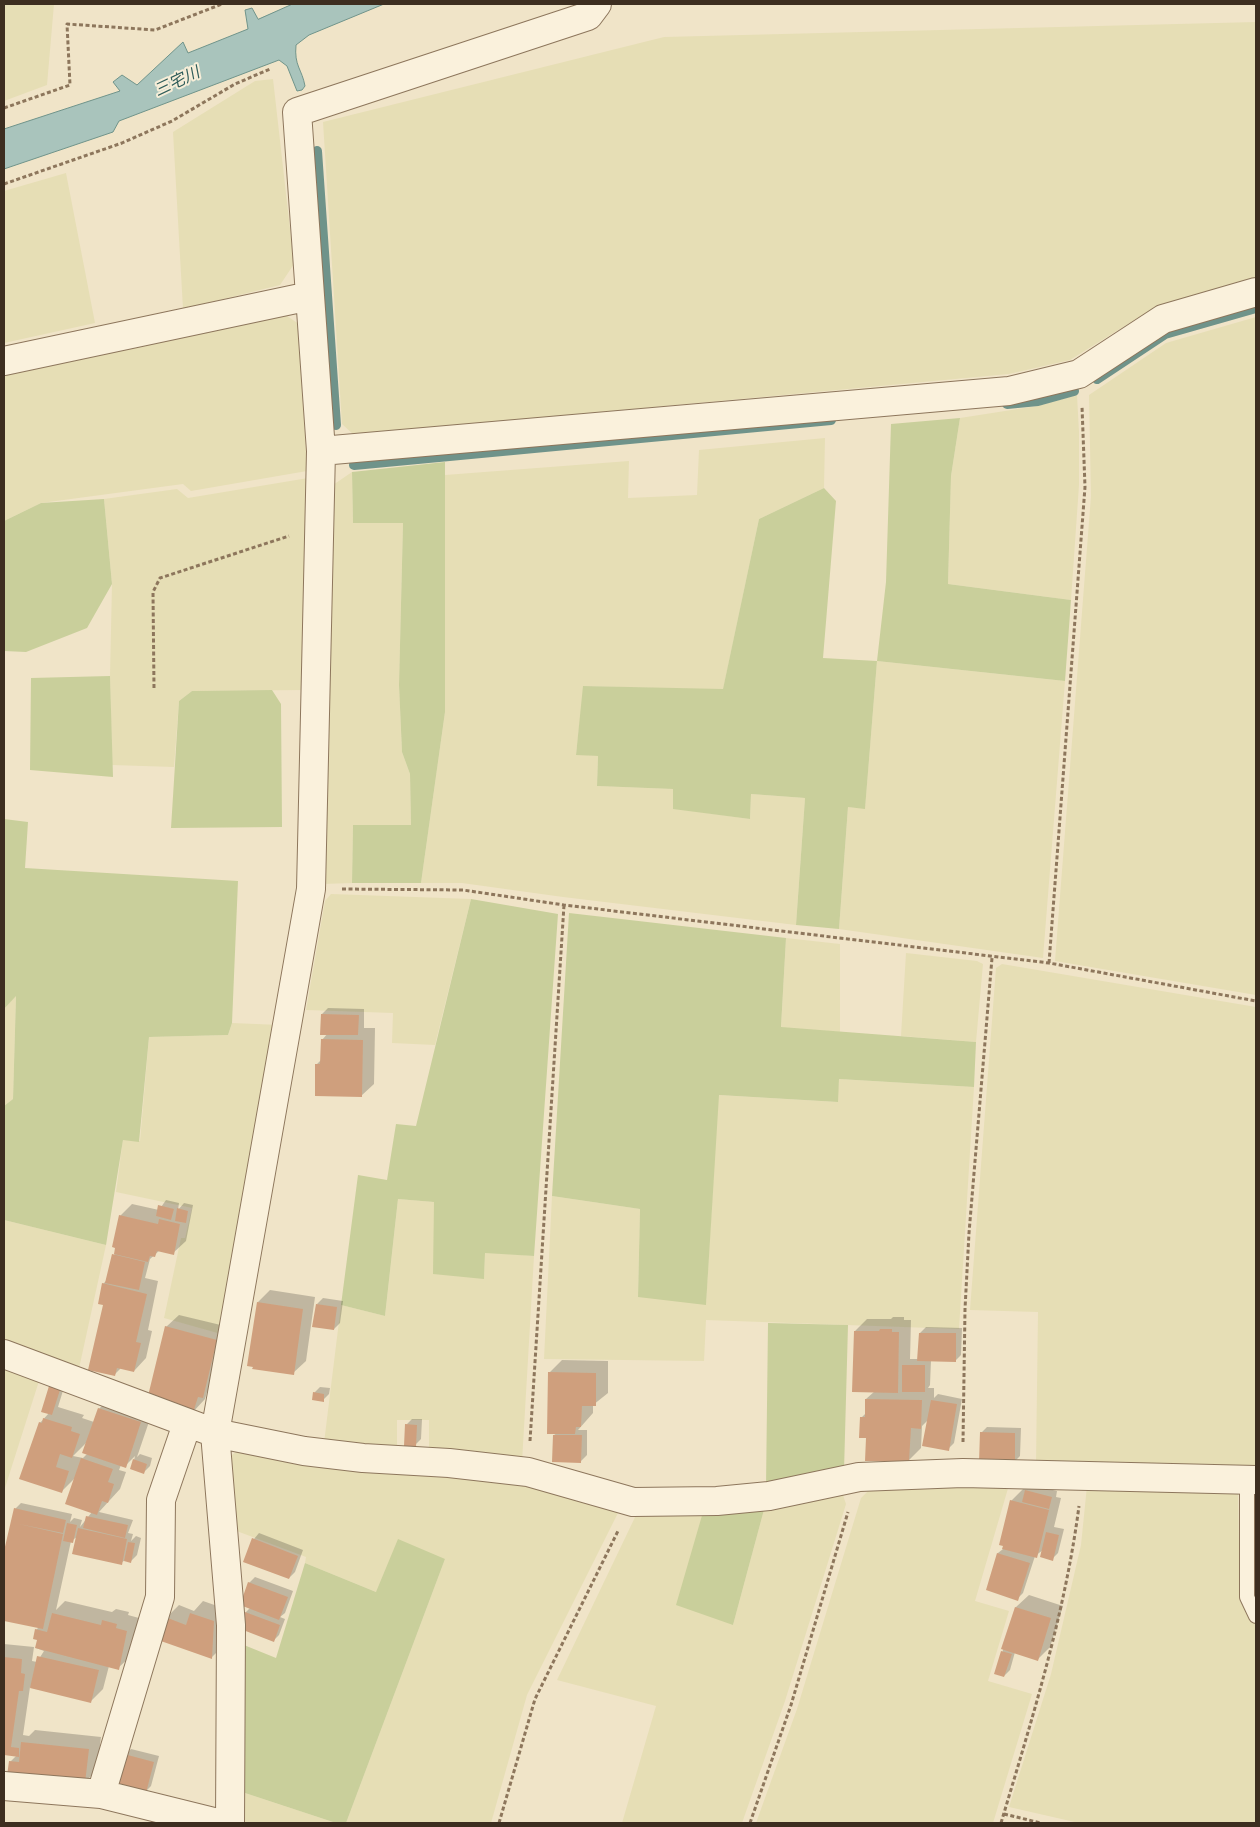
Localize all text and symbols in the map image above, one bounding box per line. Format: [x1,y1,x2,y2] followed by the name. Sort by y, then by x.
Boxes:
[151,63,203,101] water label: 三宅川

